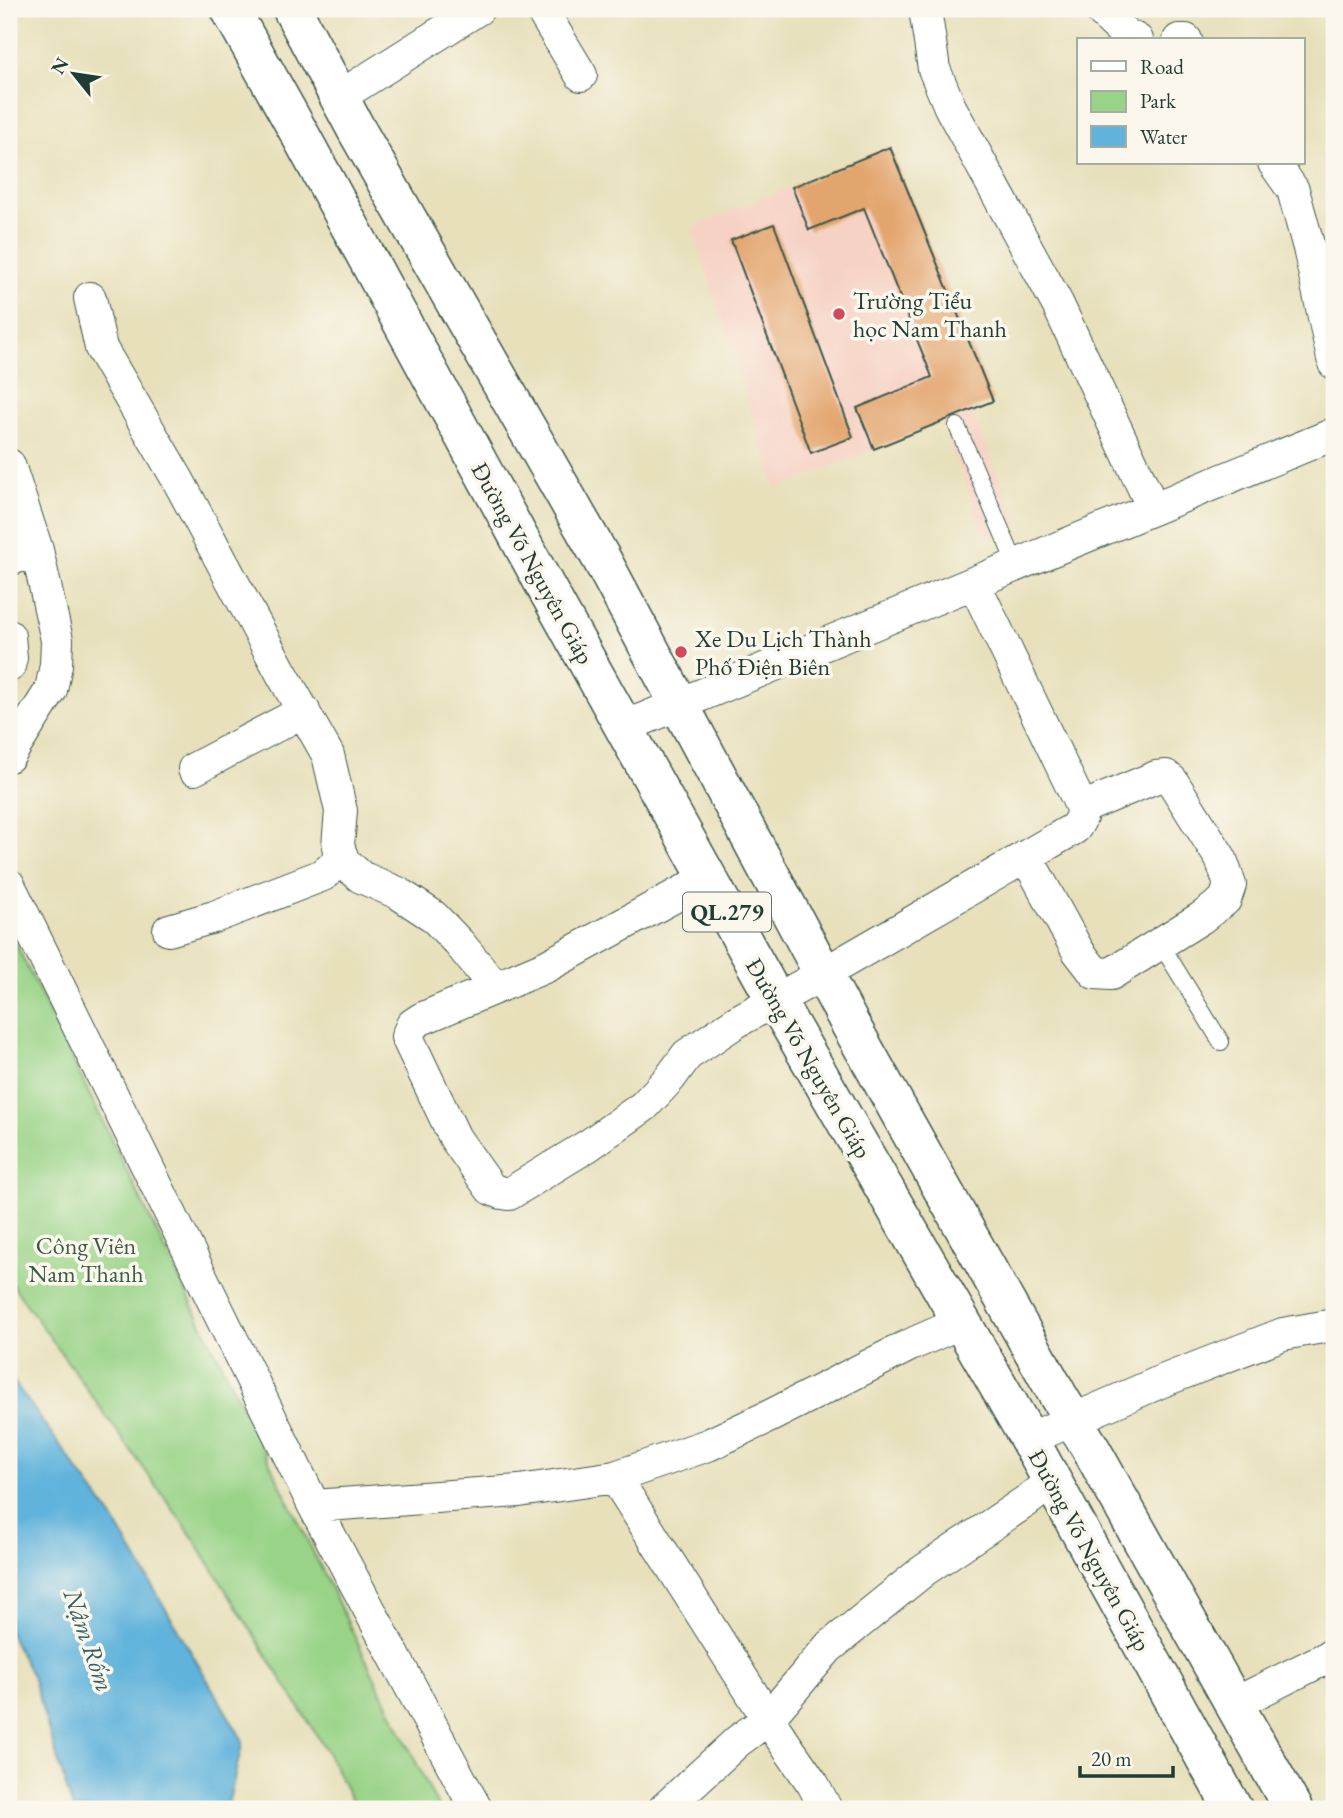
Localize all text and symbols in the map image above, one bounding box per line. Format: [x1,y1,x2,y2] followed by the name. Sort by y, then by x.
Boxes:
[38,38,108,108] north arrow
[1077,38,1304,164] legend
[45,52,75,79] text: N
[1140,53,1184,80] text: Road
[1140,87,1177,114] text: Park
[1140,123,1187,150] text: Water
[853,285,1007,344] place label: Trường Tiểu học Nam Thanh
[831,306,847,322] marker: Trường Tiểu học Nam Thanh
[465,457,601,669] street label: Đường Võ Nguyên Giáp
[694,623,872,682] place label: Xe Du Lịch Thành Phố Điện Biên
[673,644,689,660] marker: Xe Du Lịch Thành Phố Điện Biên
[683,892,771,931] road number: QL.279
[739,952,879,1164] street label: Đường Võ Nguyên Giáp
[28,1230,144,1289] park label: Công Viên Nam Thanh
[1022,1444,1158,1656] street label: Đường Võ Nguyên Giáp
[55,1583,122,1696] water label: Nậm Rốm
[1080,1734,1173,1778] scale bar
[1091,1745,1132,1772] text: 20 m

